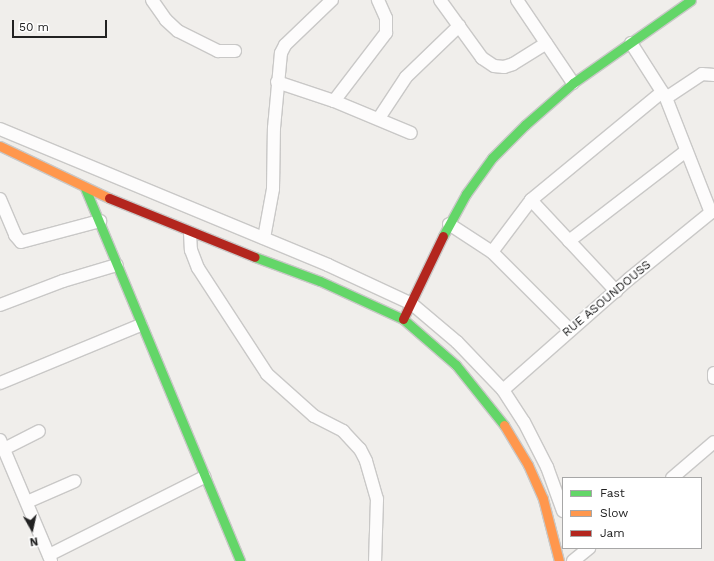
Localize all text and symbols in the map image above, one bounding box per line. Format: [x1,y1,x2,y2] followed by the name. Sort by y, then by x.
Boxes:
[14,12,109,38] scale bar
[19,20,49,34] text: 50 m
[560,258,654,340] street label: RUE ASOUNDOUSS
[562,477,702,549] legend
[600,486,625,500] text: Fast
[600,506,628,520] text: Slow
[12,509,52,549] north arrow
[600,526,625,540] text: Jam
[29,534,39,548] text: N

